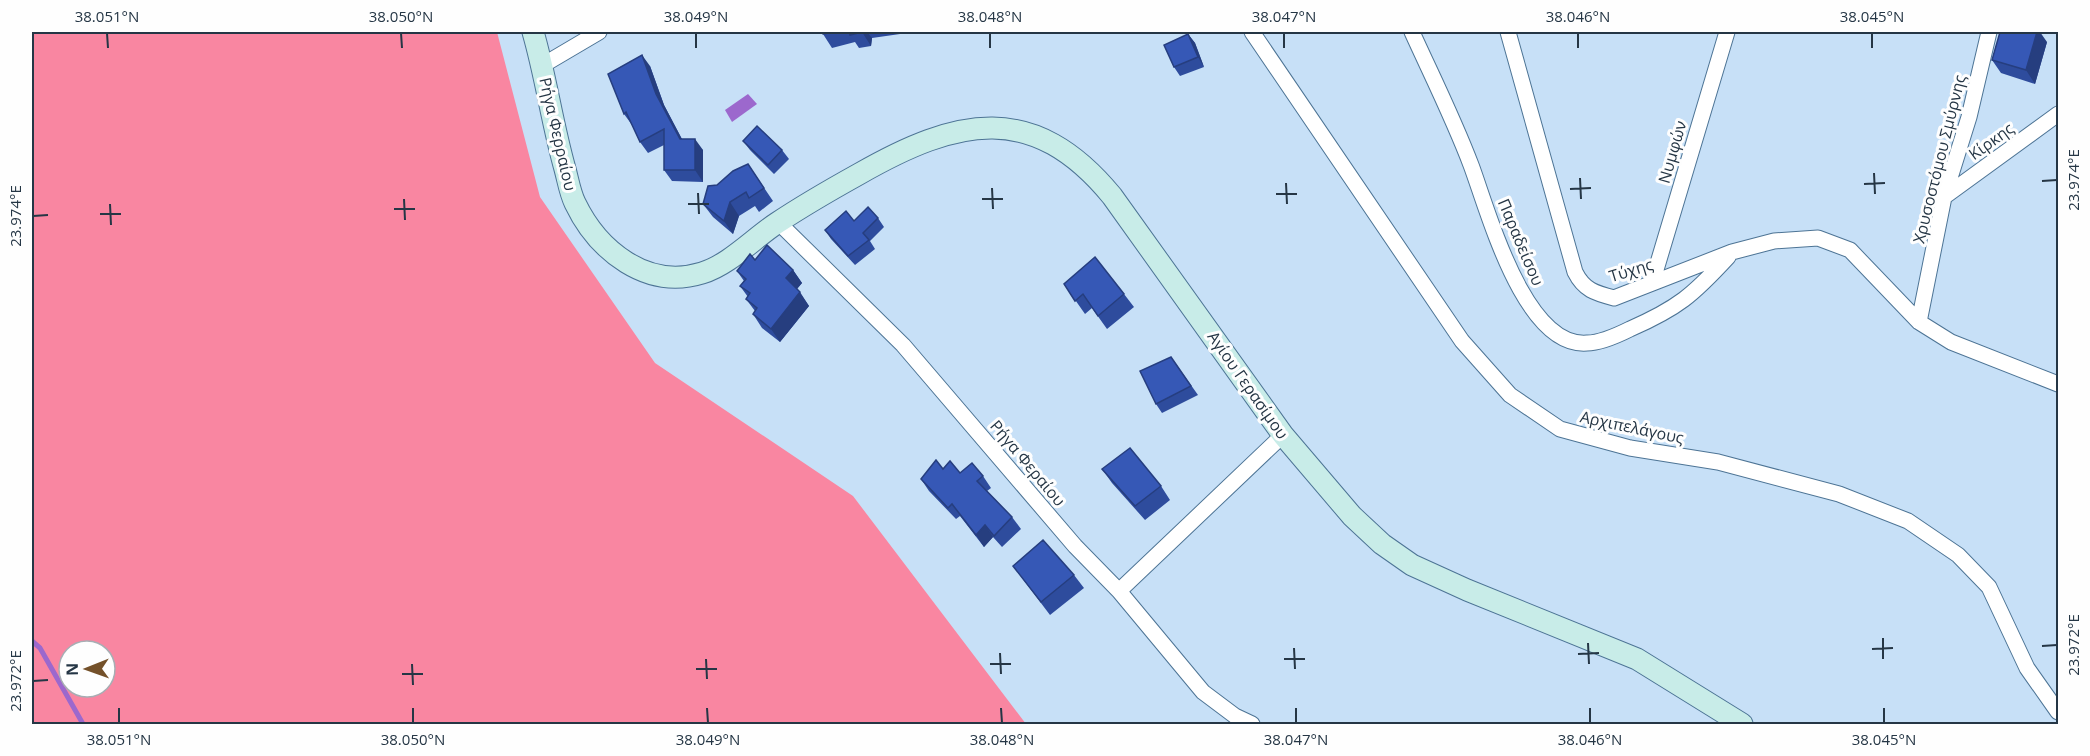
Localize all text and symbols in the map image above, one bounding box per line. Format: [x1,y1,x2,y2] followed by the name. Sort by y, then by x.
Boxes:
[75,6,139,26] text: 38.051°N
[369,6,433,26] text: 38.050°N
[664,6,728,26] text: 38.049°N
[958,6,1022,26] text: 38.048°N
[1252,6,1316,26] text: 38.047°N
[1546,6,1610,26] text: 38.046°N
[1840,6,1904,26] text: 38.045°N
[1907,72,1971,246] street label: Χρυσοστόμου Σμύρνης
[534,75,582,193] street label: Ρήγα Φερραίου
[1964,117,2018,165] street label: Κίρκης
[1653,118,1692,186] street label: Νυμφών
[2063,149,2083,211] text: 23.974°E
[5,185,25,247] text: 23.974°E
[1493,195,1549,289] street label: Παραδείσου
[1606,253,1656,287] street label: Τύχης
[1203,327,1293,443] street label: Αγίου Γερασίμου
[1578,405,1686,449] street label: Αρχιπελάγους
[985,415,1071,511] street label: Ρήγα Φεραίου
[2063,614,2083,676] text: 23.972°E
[57,639,117,699] north arrow
[5,650,25,712] text: 23.972°E
[61,663,83,676] text: N
[87,729,151,749] text: 38.051°N
[381,729,445,749] text: 38.050°N
[676,729,740,749] text: 38.049°N
[970,729,1034,749] text: 38.048°N
[1264,729,1328,749] text: 38.047°N
[1558,729,1622,749] text: 38.046°N
[1852,729,1916,749] text: 38.045°N

